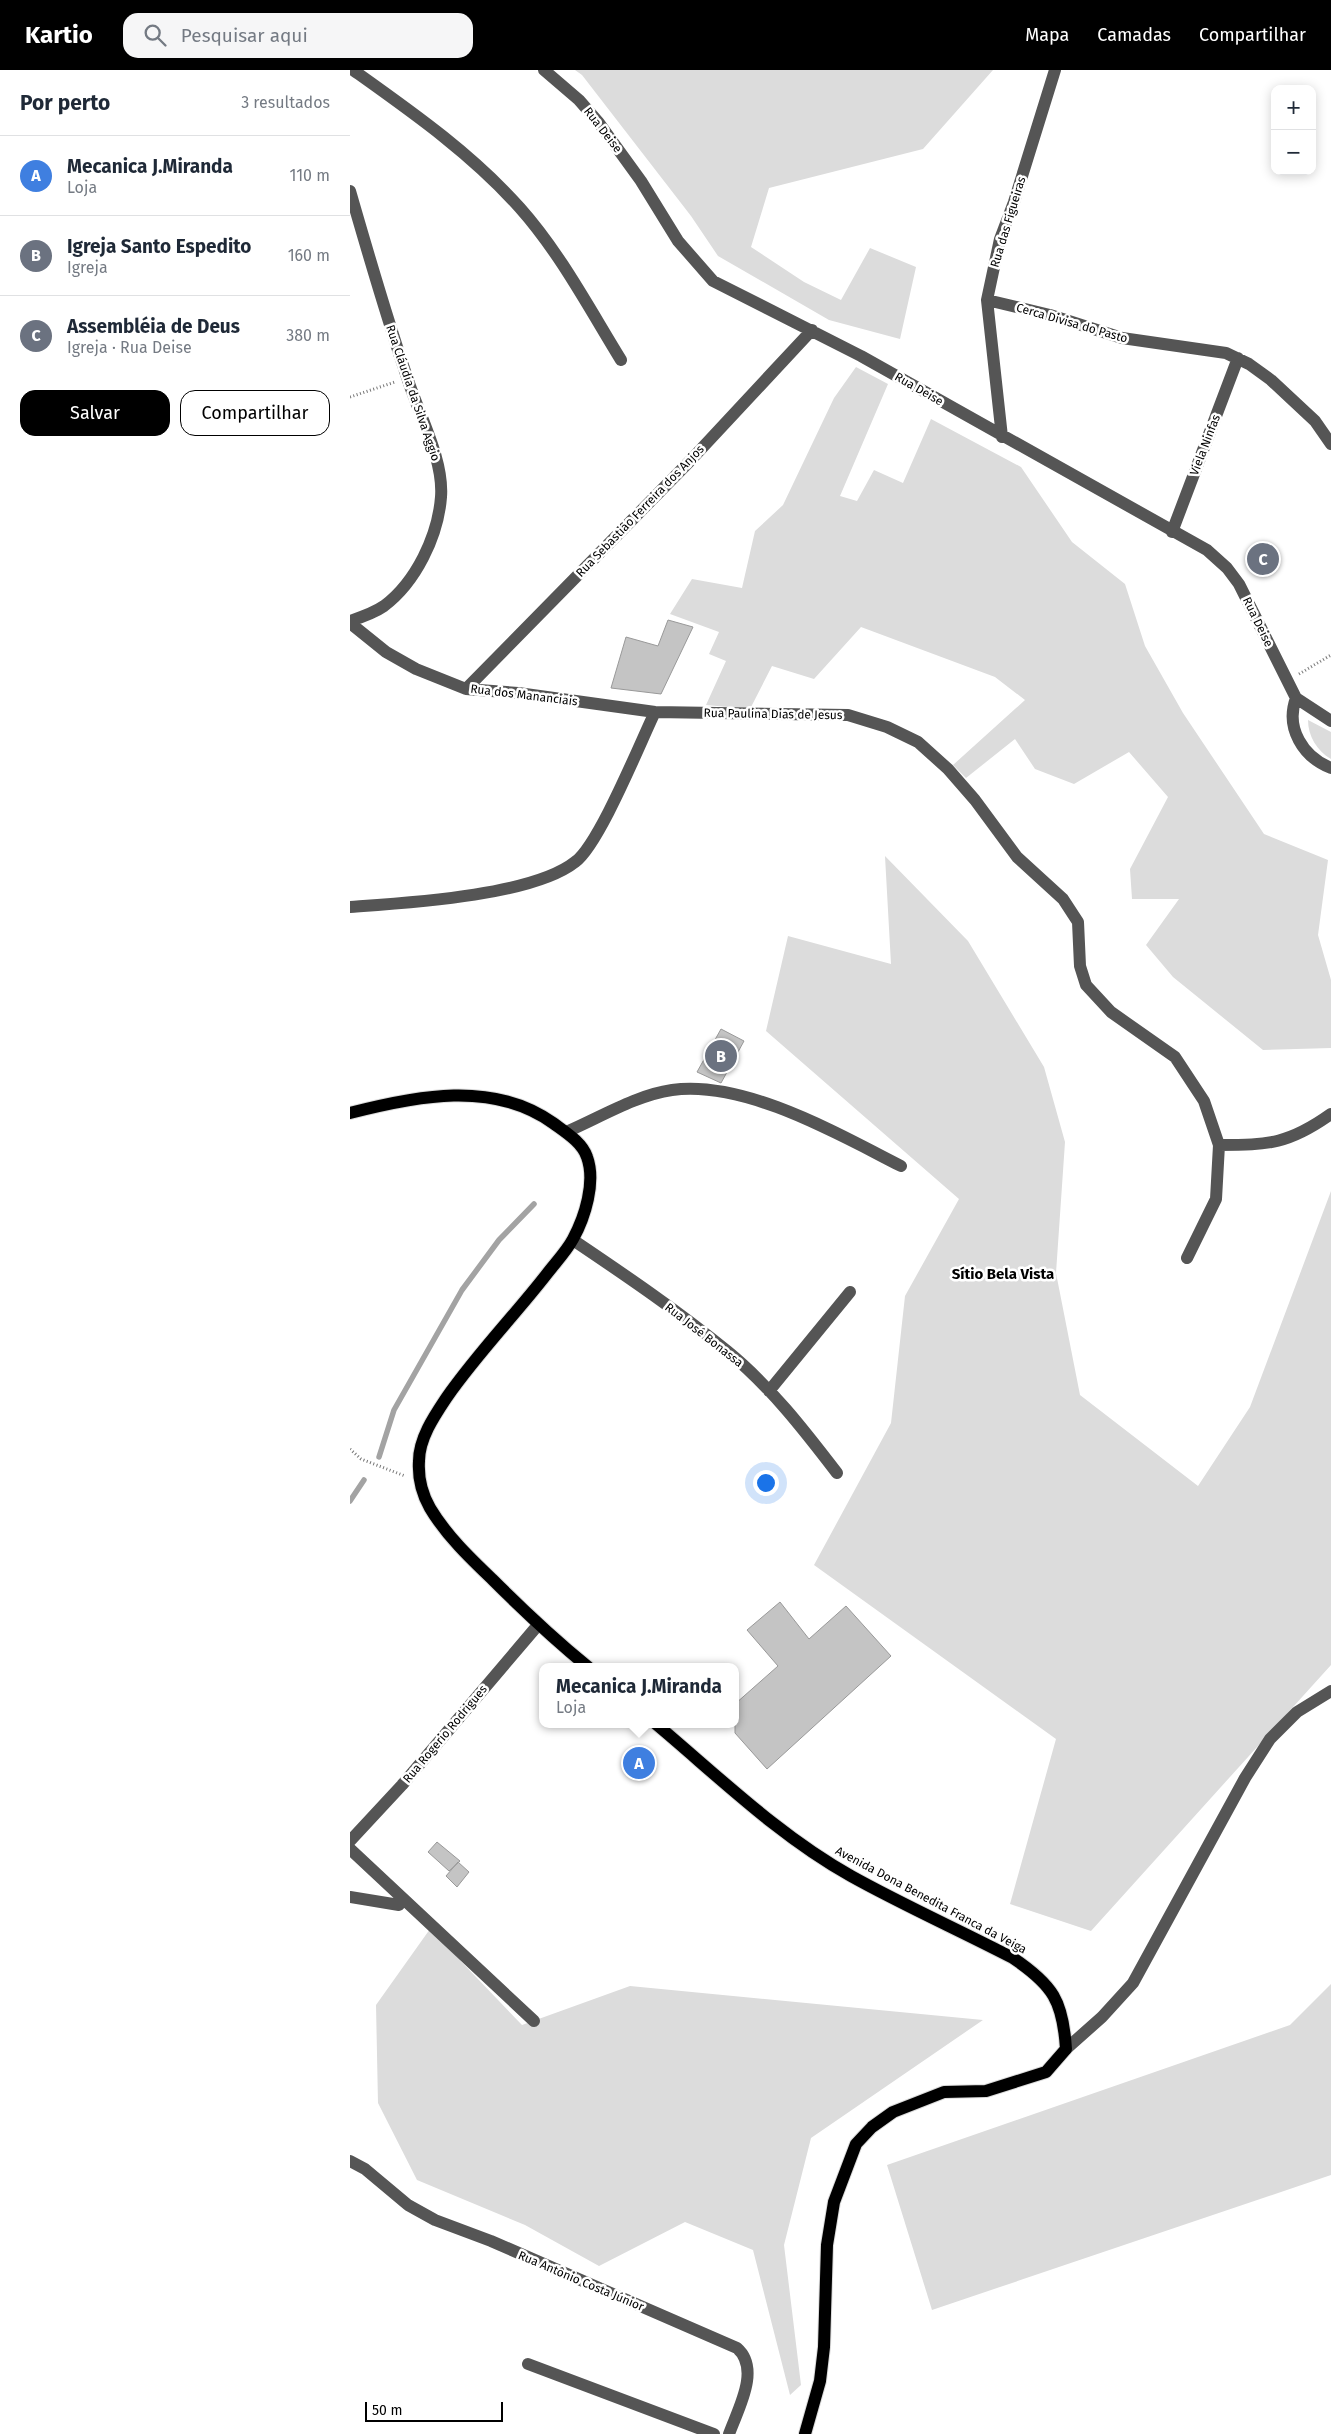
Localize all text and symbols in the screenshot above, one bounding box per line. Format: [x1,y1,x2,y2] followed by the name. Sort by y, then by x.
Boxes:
[123,13,473,58] search box
[25,21,93,49] text: Kartio
[141,21,169,49] icon: search
[181,24,308,47] text: Pesquisar aqui
[1025,24,1069,46] text: Mapa
[1097,24,1171,46] text: Camadas
[1199,24,1306,46] text: Compartilhar
[1271,85,1316,175] map controls
[1271,85,1316,130] button: +
[20,90,110,116] text: Por perto
[241,93,330,112] text: 3 resultados
[581,105,625,155] street label: Rua Deise
[1271,130,1316,175] button: −
[67,155,233,178] text: Mecanica J.Miranda
[31,166,41,185] text: A
[289,166,330,185] text: 110 m
[988,174,1029,269] street label: Rua das Figueiras
[67,178,97,197] text: Loja
[67,235,251,258] text: Igreja Santo Espedito
[31,246,41,265] text: B
[288,246,330,265] text: 160 m
[67,258,108,277] text: Igreja
[1015,300,1129,346] street label: Cerca Divisa do Pasto
[67,315,240,338] text: Assembléia de Deus
[383,323,443,463] street label: Rua Cláudia da Silva Aggio
[31,326,41,345] text: C
[286,326,330,345] text: 380 m
[67,338,192,357] text: Igreja · Rua Deise
[892,370,946,408] street label: Rua Deise
[20,390,170,436] button: Salvar
[180,390,330,436] button: Compartilhar
[1187,412,1223,477] street label: Viela Ninfas
[573,442,707,580] street label: Rua Sebastião Ferreira dos Anjos
[1247,540,1279,578] pin: C
[1240,595,1276,649] street label: Rua Deise
[470,681,579,709] street label: Rua dos Mananciais
[703,706,843,722] street label: Rua Paulina Dias de Jesus
[705,1037,737,1075] pin: B
[952,1265,1054,1283] district label: Sítio Bela Vista
[662,1300,746,1370] street label: Rua José Bonassa
[753,1470,779,1496] your location
[539,1663,739,1728] popup
[556,1675,722,1698] text: Mecanica J.Miranda
[400,1682,490,1786] street label: Rua Rogerio Rodrigues
[556,1698,586,1717] text: Loja
[623,1744,655,1782] pin: A
[833,1844,1029,1956] street label: Avenida Dona Benedita Franca da Veiga
[516,2248,646,2314] street label: Rua Antônio Costa Júnior
[365,2399,502,2422] scale bar
[372,2402,403,2419] text: 50 m

